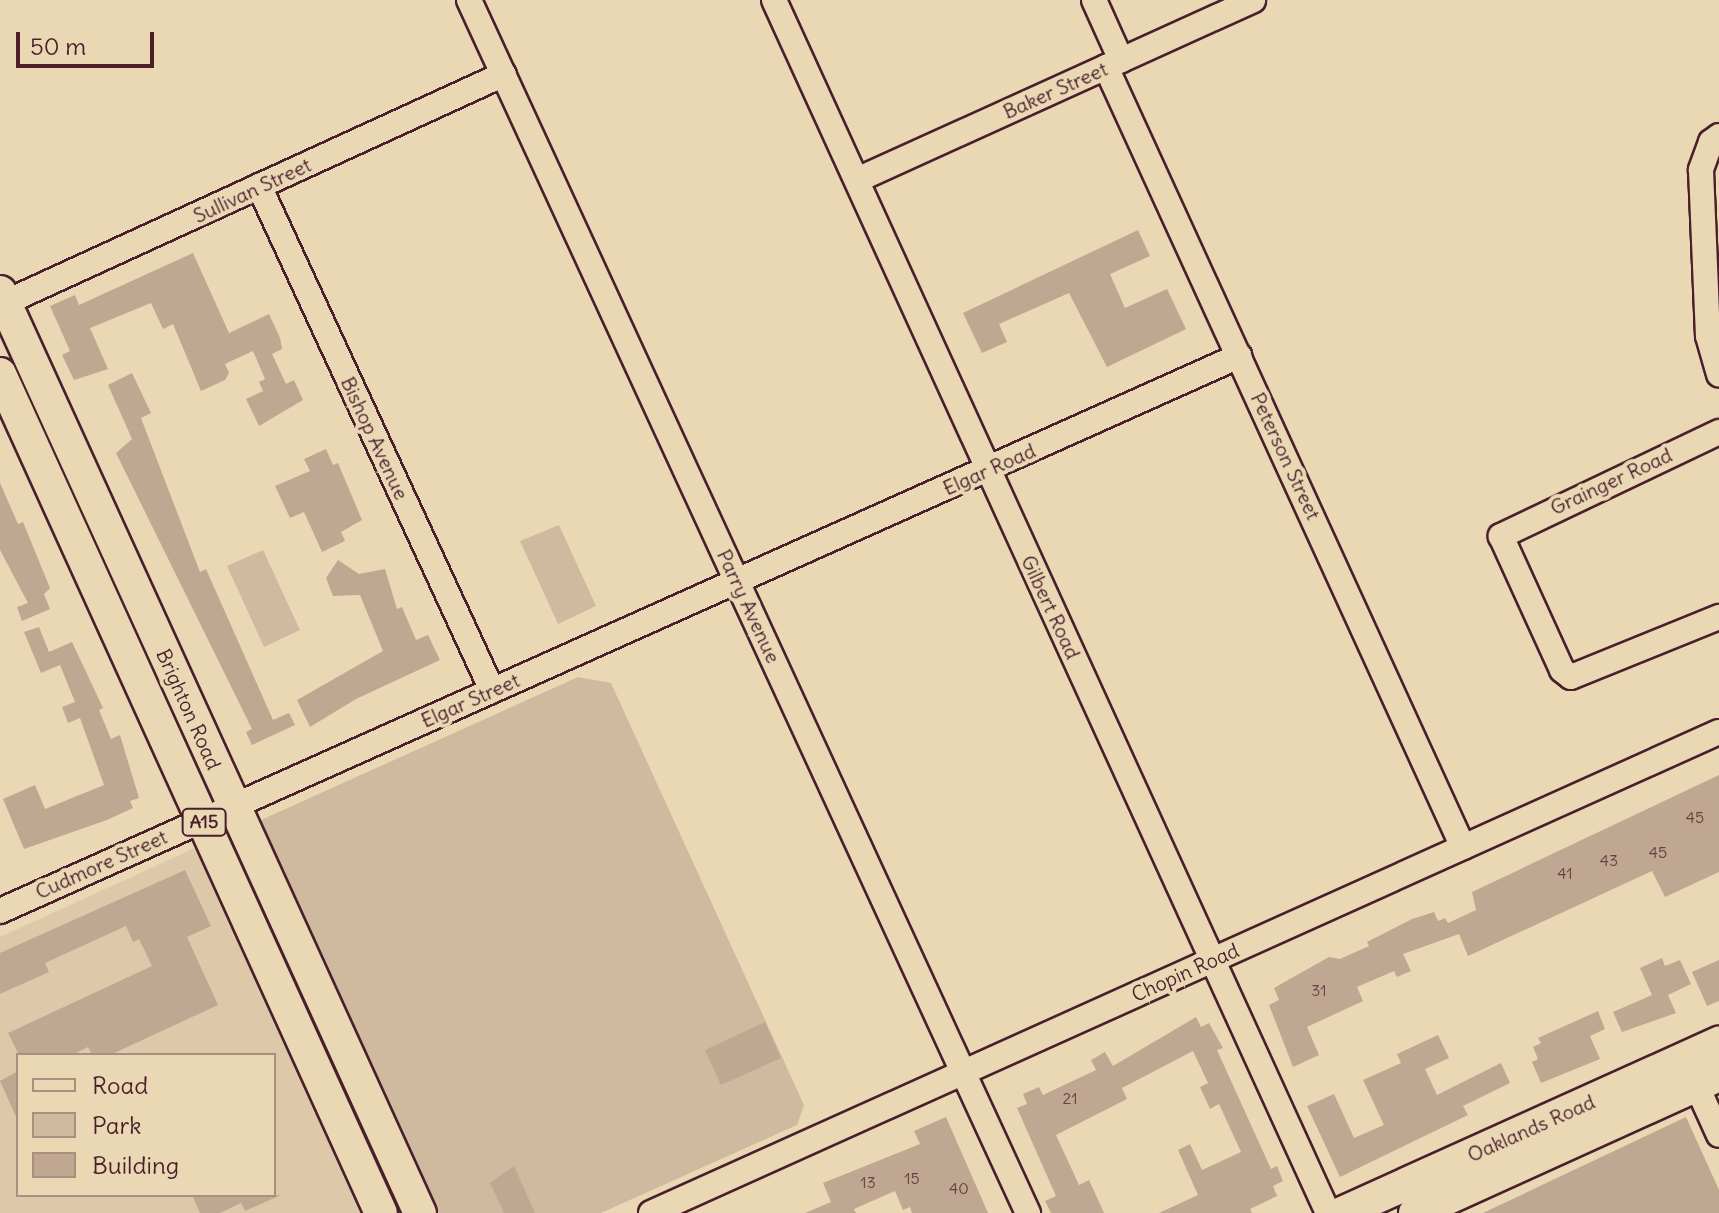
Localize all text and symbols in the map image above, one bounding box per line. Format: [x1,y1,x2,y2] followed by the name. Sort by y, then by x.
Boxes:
[20,16,158,66] scale bar
[30,31,86,61] text: 50 m
[999,56,1111,124] street label: Baker Street
[189,152,315,228] street label: Sullivan Street
[336,373,414,503] street label: Bishop Avenue
[1246,389,1326,523] street label: Peterson Street
[939,438,1039,500] street label: Elgar Road
[1546,442,1676,520] street label: Grainger Road
[712,545,786,667] street label: Parry Avenue
[1017,551,1085,663] street label: Gilbert Road
[152,645,226,773] street label: Brighton Road
[417,668,523,732] street label: Elgar Street
[1686,807,1704,827] house number: 45
[180,808,228,836] road number: A15
[31,824,171,904] street label: Cudmore Street
[1649,842,1667,862] house number: 45
[1600,850,1618,870] house number: 43
[1557,863,1573,883] house number: 41
[1128,938,1242,1006] street label: Chopin Road
[1311,980,1327,1000] house number: 31
[16,1053,276,1197] legend
[92,1070,148,1100] text: Road
[1062,1088,1078,1108] house number: 21
[1463,1089,1599,1167] street label: Oaklands Road
[92,1110,142,1140] text: Park
[92,1150,179,1180] text: Building
[904,1168,920,1188] house number: 15
[860,1172,876,1192] house number: 13
[949,1178,969,1198] house number: 40

